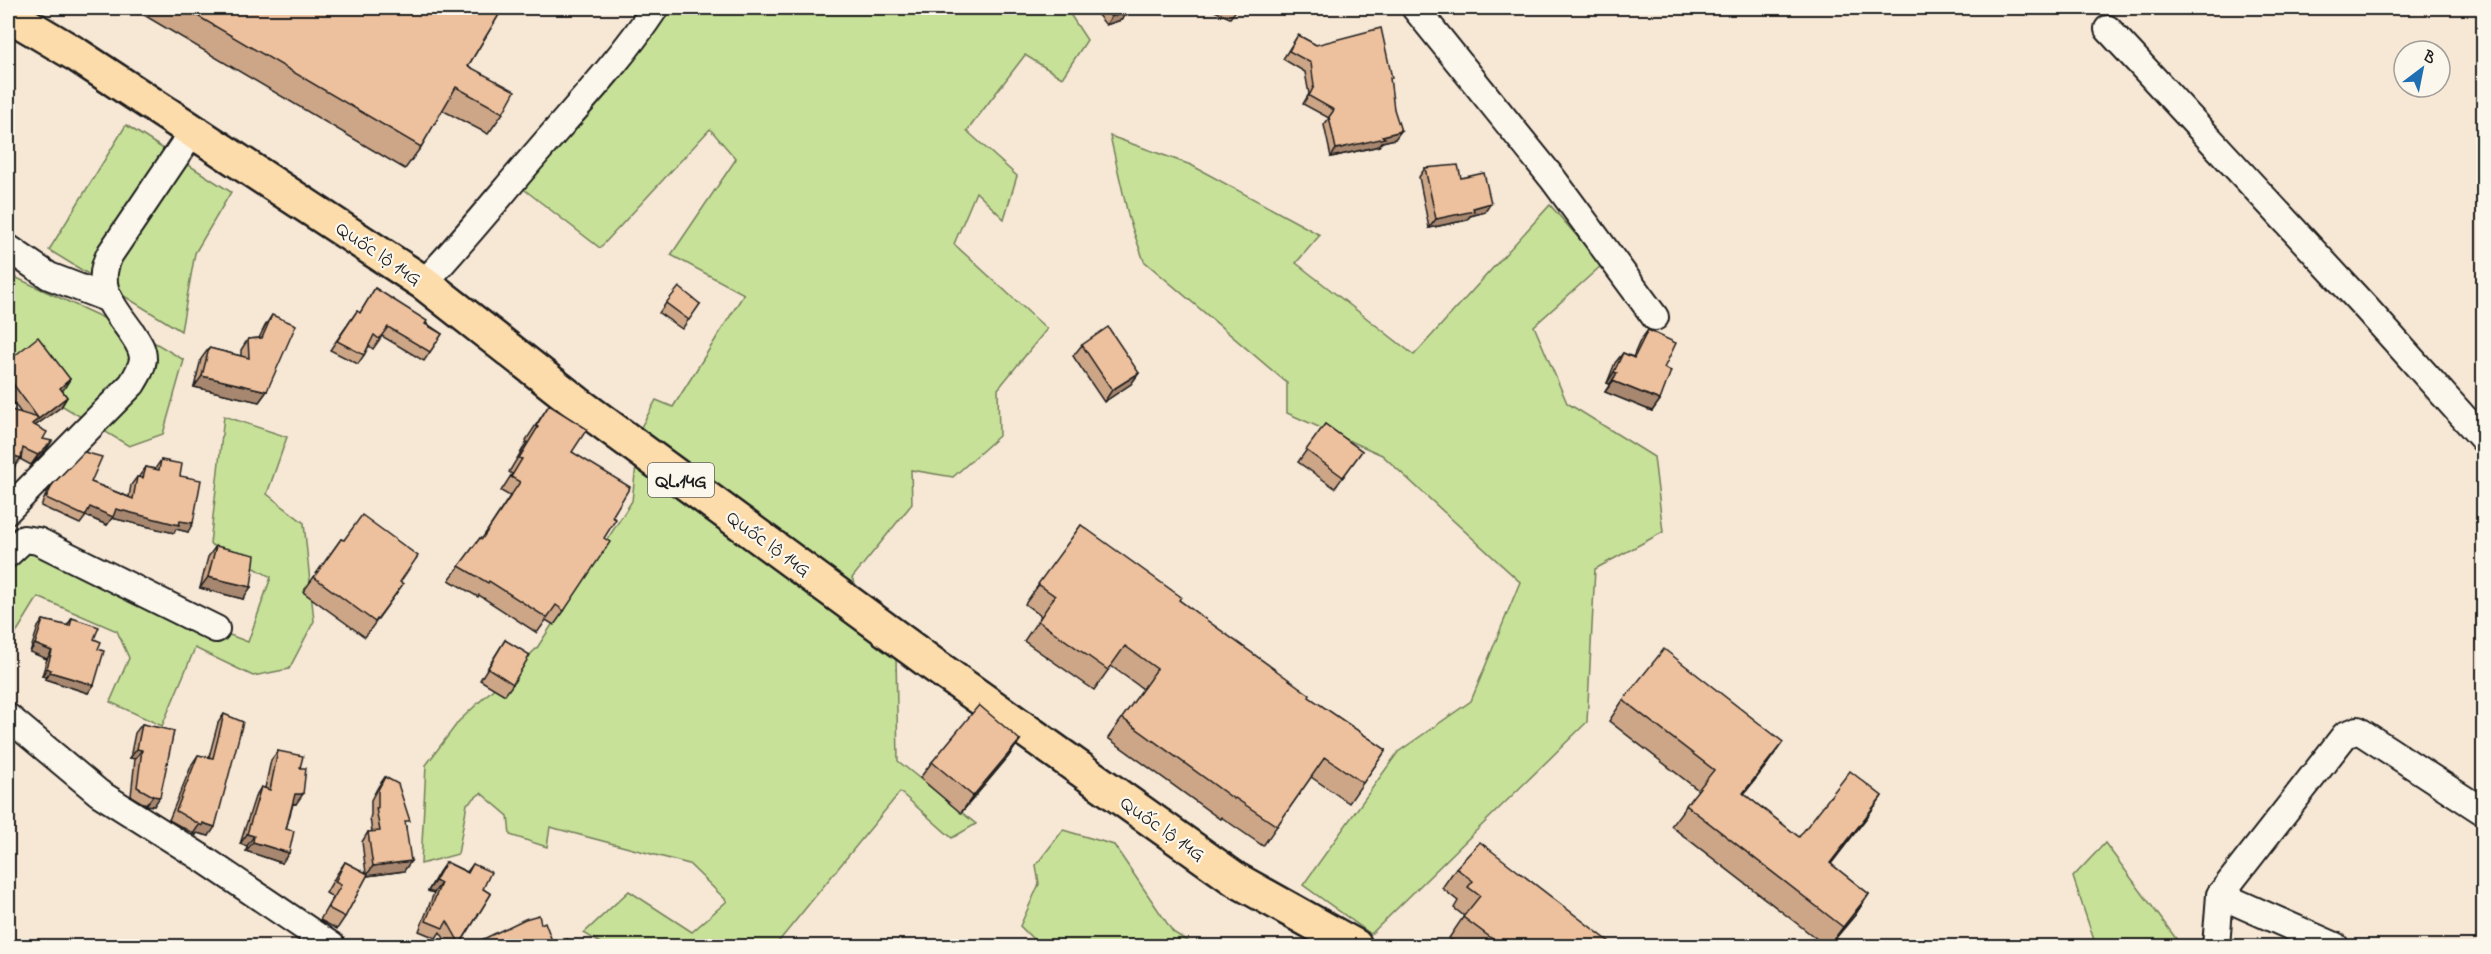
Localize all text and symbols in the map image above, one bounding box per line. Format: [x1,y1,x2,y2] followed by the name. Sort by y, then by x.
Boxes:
[2392,39,2452,99] north arrow
[2417,44,2440,71] text: B
[329,215,427,295] street label: Quốc lộ 14G
[648,463,714,497] road number: QL.14G
[719,504,816,586] street label: Quốc lộ 14G
[1113,789,1211,870] street label: Quốc lộ 14G

